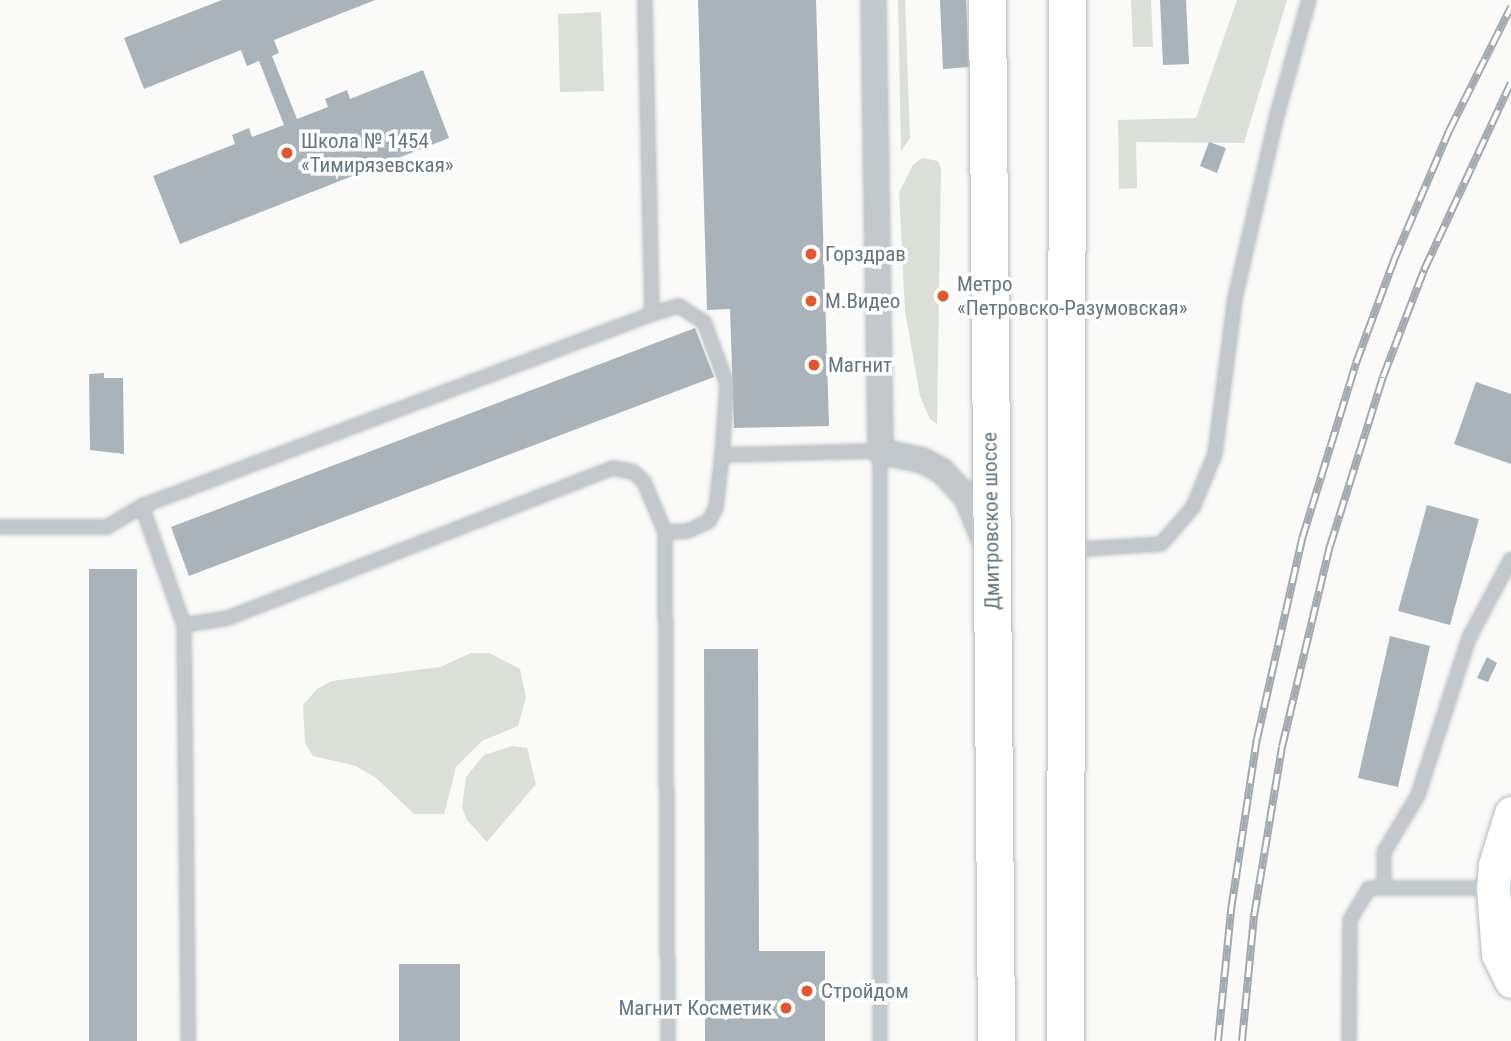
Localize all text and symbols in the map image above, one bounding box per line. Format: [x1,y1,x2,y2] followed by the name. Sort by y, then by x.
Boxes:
[301,128,454,178] place label: Школа № 1454 «Тимирязевская»
[279,145,295,161] marker: Школа № 1454 «Тимирязевская»
[825,241,906,267] place label: Горздрав
[803,246,819,262] marker: Горздрав
[957,271,1187,321] place label: Метро «Петровско-Разумовская»
[825,288,900,314] place label: М.Видео
[935,288,951,304] marker: Метро «Петровско-Разумовская»
[803,293,819,309] marker: М.Видео
[828,352,892,378] place label: Магнит
[806,357,822,373] marker: Магнит
[977,432,1005,610] street label: Дмитровское шоссе
[821,978,909,1004] place label: Стройдом
[799,983,815,999] marker: Стройдом
[618,995,772,1021] place label: Магнит Косметик
[778,1000,794,1016] marker: Магнит Косметик

